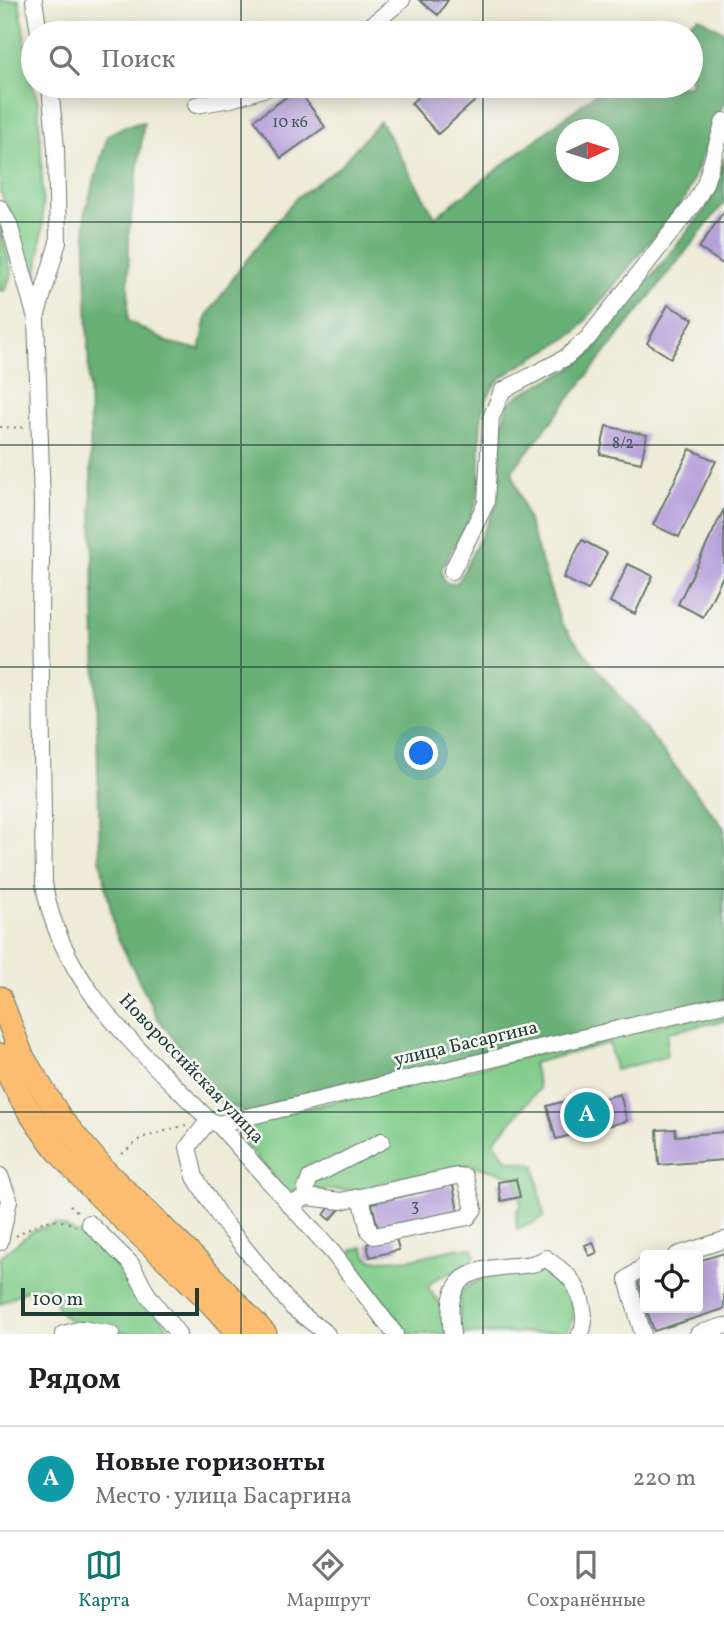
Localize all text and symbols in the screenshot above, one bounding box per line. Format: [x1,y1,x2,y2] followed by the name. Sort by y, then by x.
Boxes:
[21,21,703,98] search box
[45,41,83,79] icon: search
[101,42,175,78] text: Поиск
[272,112,308,134] house number: 10 к6
[556,119,619,182] north arrow
[612,433,634,455] house number: 8/2
[404,736,438,770] your location
[112,988,270,1150] street label: Новороссийская улица
[391,1015,541,1073] street label: улица Басаргина
[564,1089,610,1141] pin: A
[411,1196,419,1218] house number: 3
[640,1250,703,1313] map controls
[640,1250,703,1313] button: locate
[21,1285,200,1317] scale bar
[32,1287,83,1313] text: 100 m
[28,1359,121,1401] text: Рядом
[95,1445,325,1481] text: Новые горизонты
[43,1463,59,1495] text: A
[633,1463,696,1495] text: 220 m
[95,1481,352,1513] text: Место · улица Басаргина
[78,1546,130,1614] tab: Карта
[287,1546,370,1614] tab: Маршрут
[527,1546,646,1614] tab: Сохранённые

